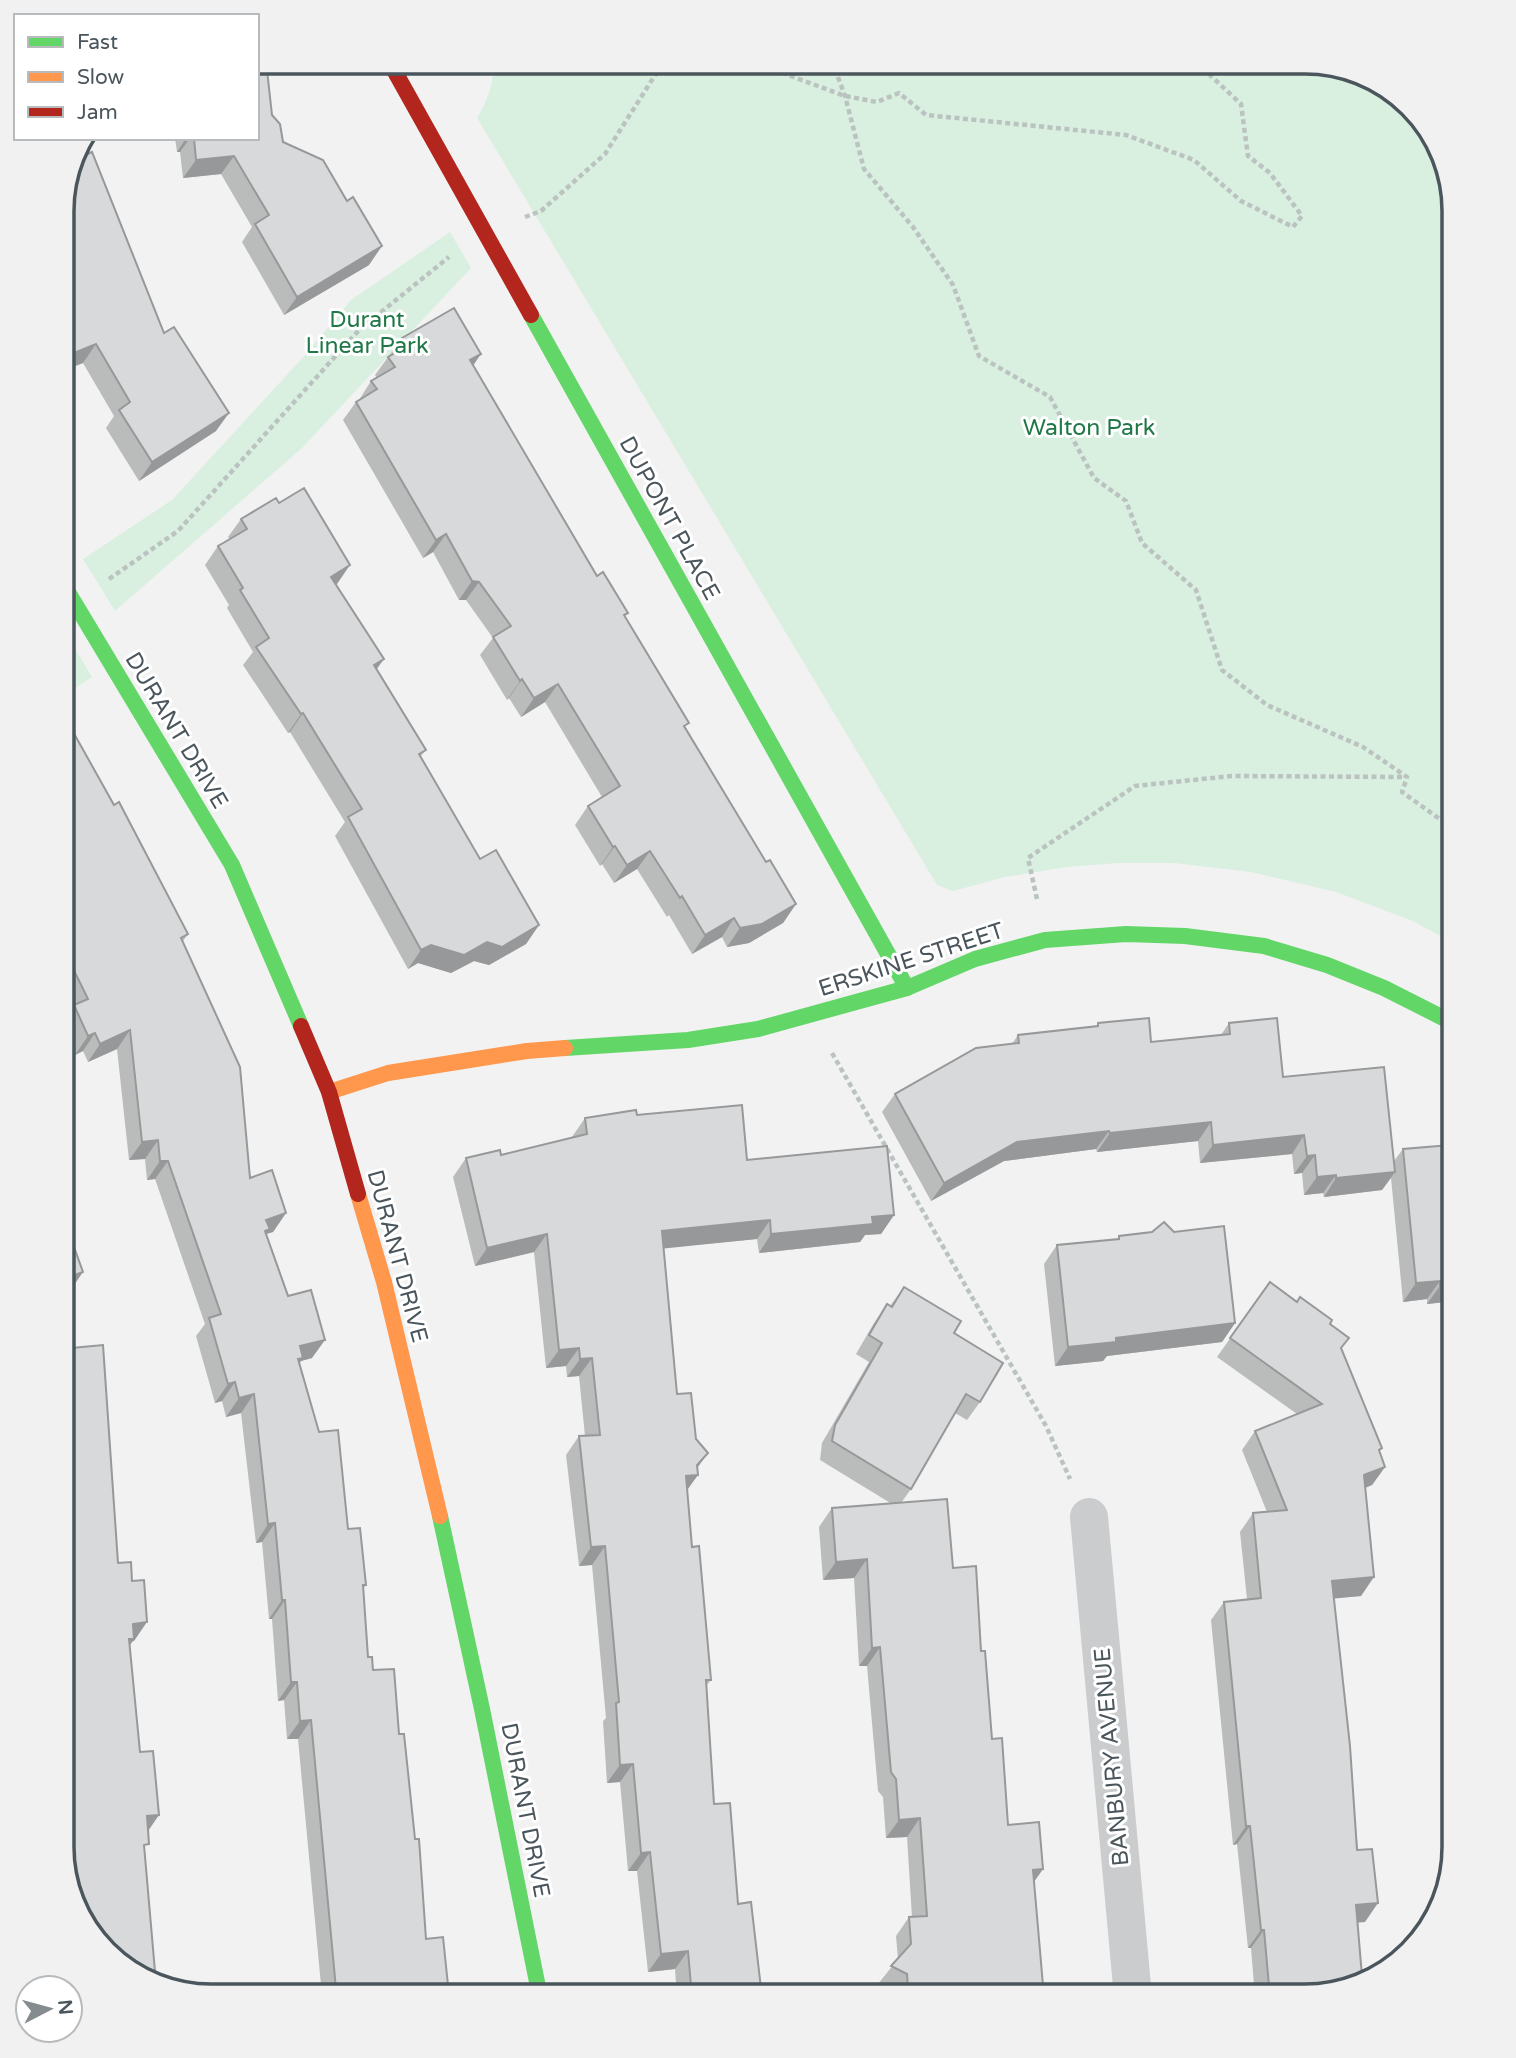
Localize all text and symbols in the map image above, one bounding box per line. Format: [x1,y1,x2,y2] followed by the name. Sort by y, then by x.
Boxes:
[14,14,259,140] legend
[77,30,118,55] text: Fast
[77,65,125,90] text: Slow
[77,100,118,125] text: Jam
[306,306,428,360] park label: Durant Linear Park
[1023,414,1155,442] park label: Walton Park
[613,432,726,605] street label: DUPONT PLACE
[118,647,234,814] street label: DURANT DRIVE
[815,917,1008,1003] street label: ERSKINE STREET
[361,1167,434,1346] street label: DURANT DRIVE
[1088,1646,1136,1867] street label: BANBURY AVENUE
[494,1720,556,1900] street label: DURANT DRIVE
[14,1974,84,2044] north arrow
[53,1999,77,2016] text: N

